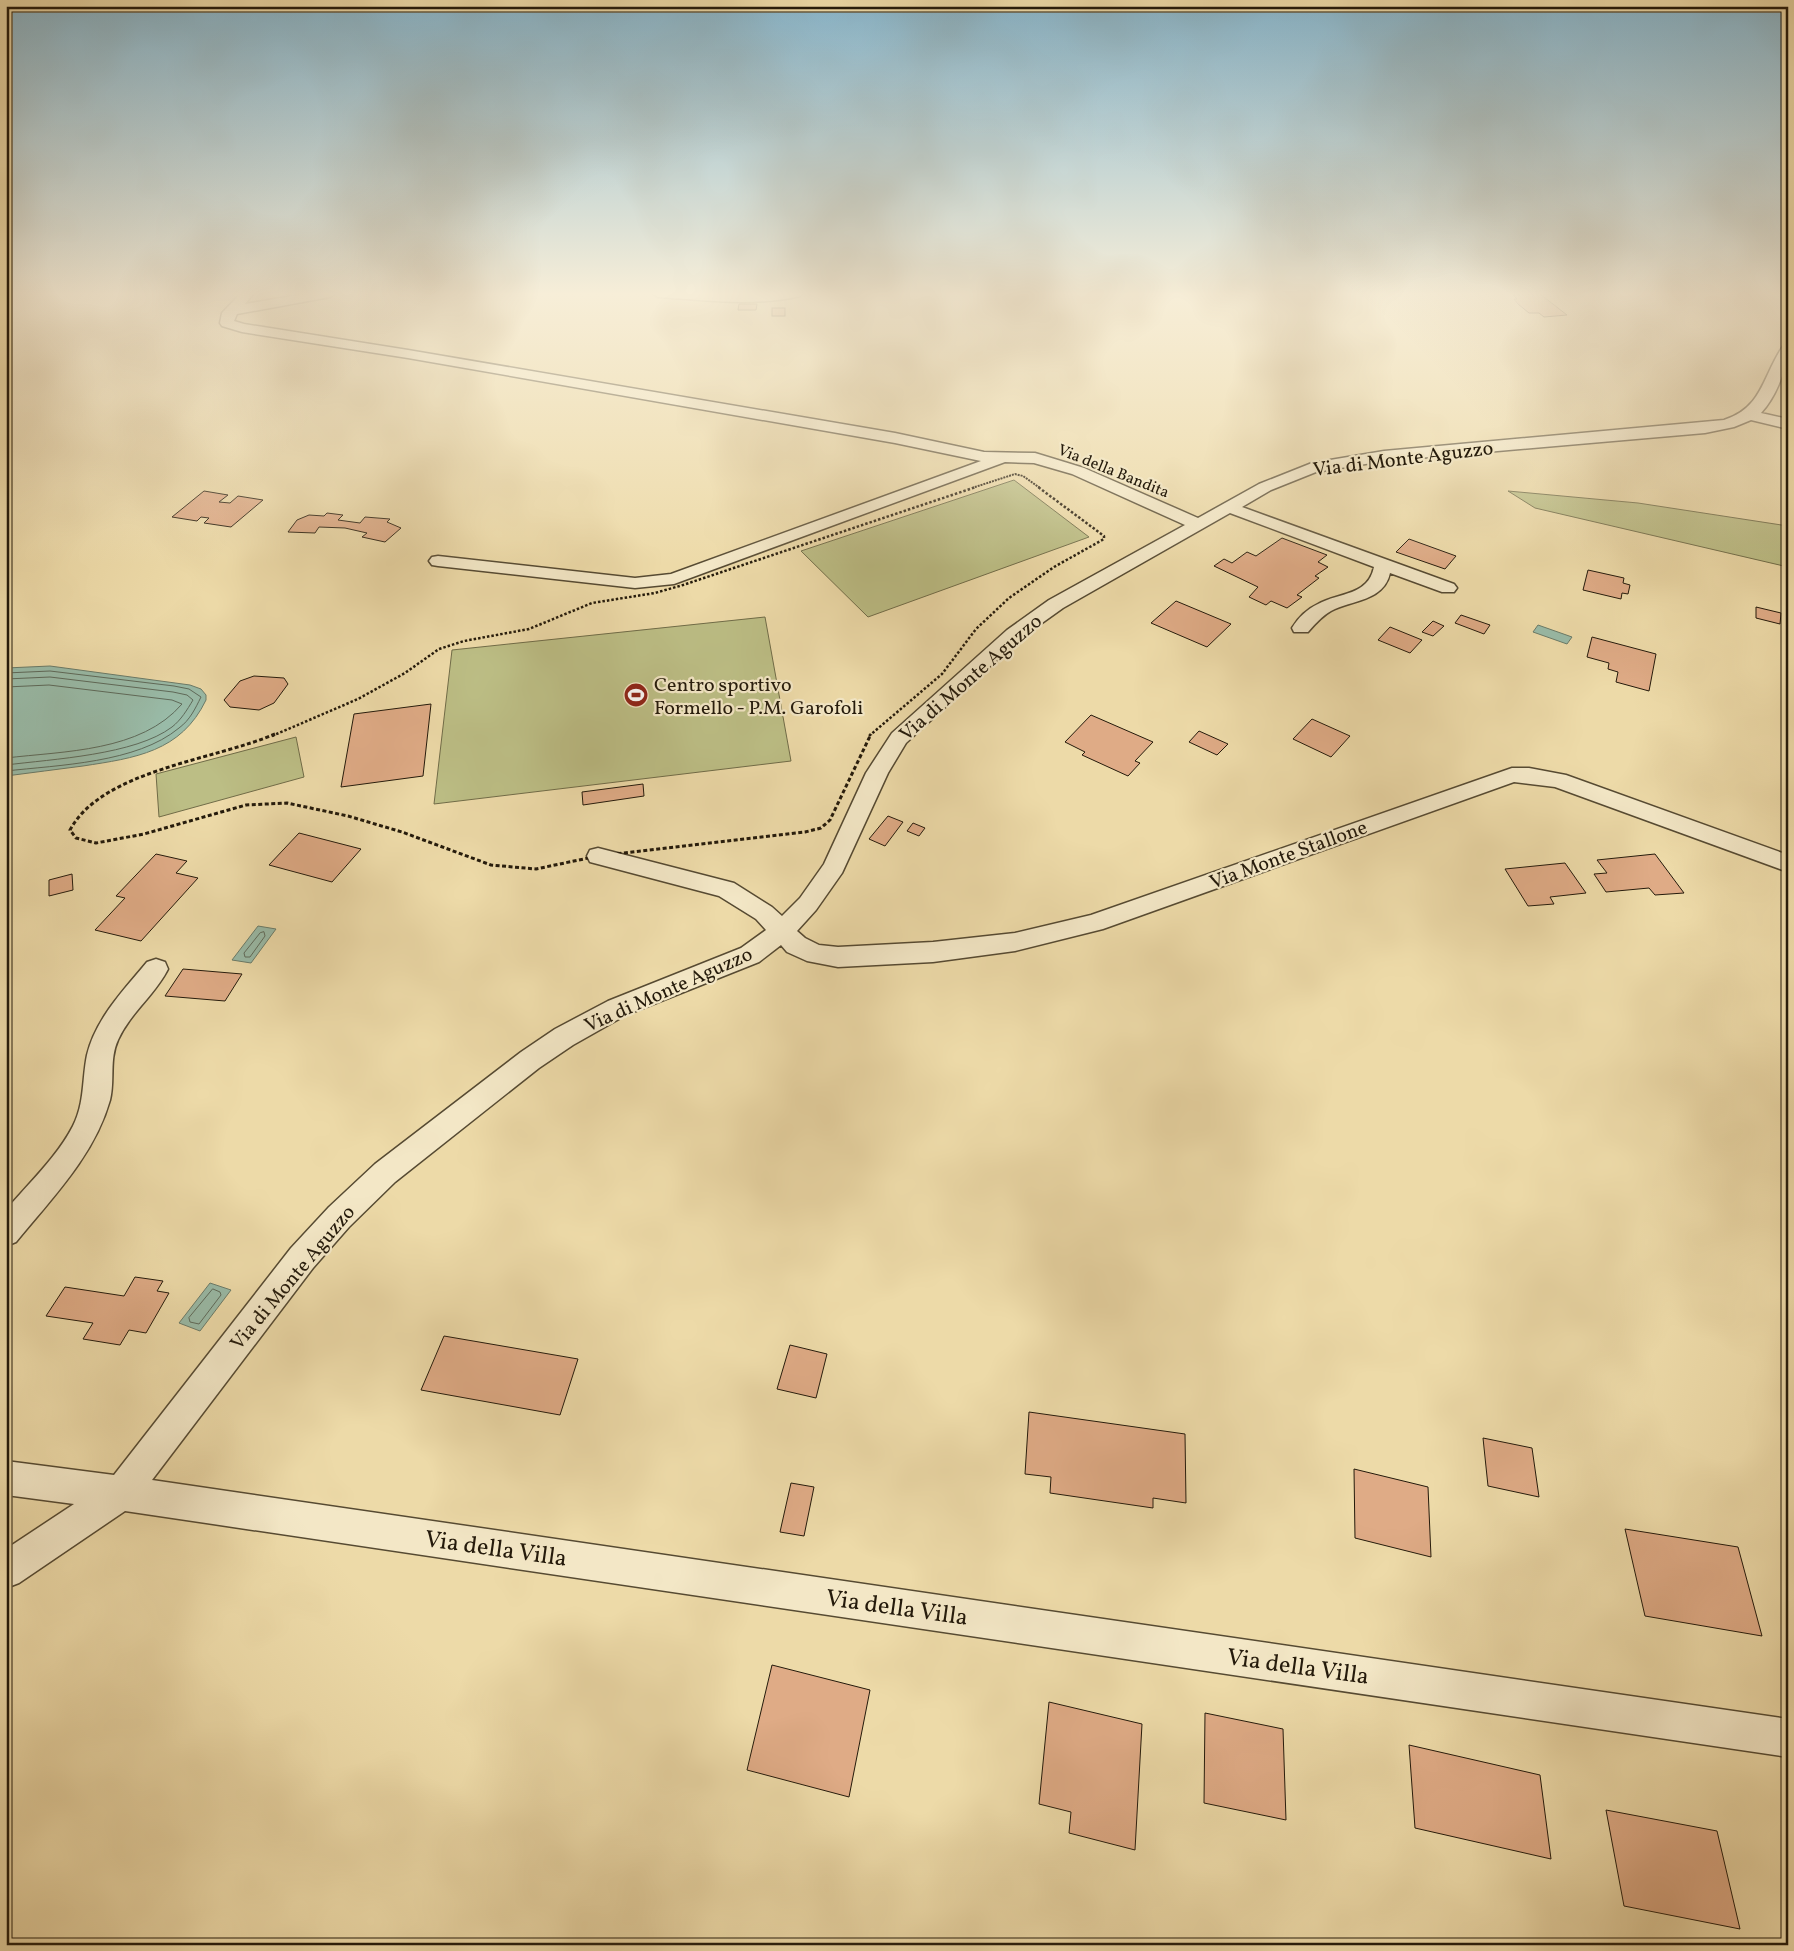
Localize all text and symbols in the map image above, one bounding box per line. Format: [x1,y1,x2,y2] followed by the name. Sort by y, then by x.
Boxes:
[1312,435,1495,485] street label: Via di Monte Aguzzo
[1054,439,1172,504] street label: Via della Bandita
[894,608,1049,749] street label: Via di Monte Aguzzo
[654,672,863,723] place label: Centro sportivo Formello - P.M. Garofoli
[623,682,649,708] sports icon: Centro sportivo Formello - P.M. Garofoli
[1206,814,1371,897] street label: Via Monte Stallone
[580,941,757,1041] street label: Via di Monte Aguzzo
[225,1200,363,1357] street label: Via di Monte Aguzzo
[422,1523,569,1577] street label: Via della Villa
[823,1582,970,1636] street label: Via della Villa
[1224,1641,1371,1695] street label: Via della Villa

